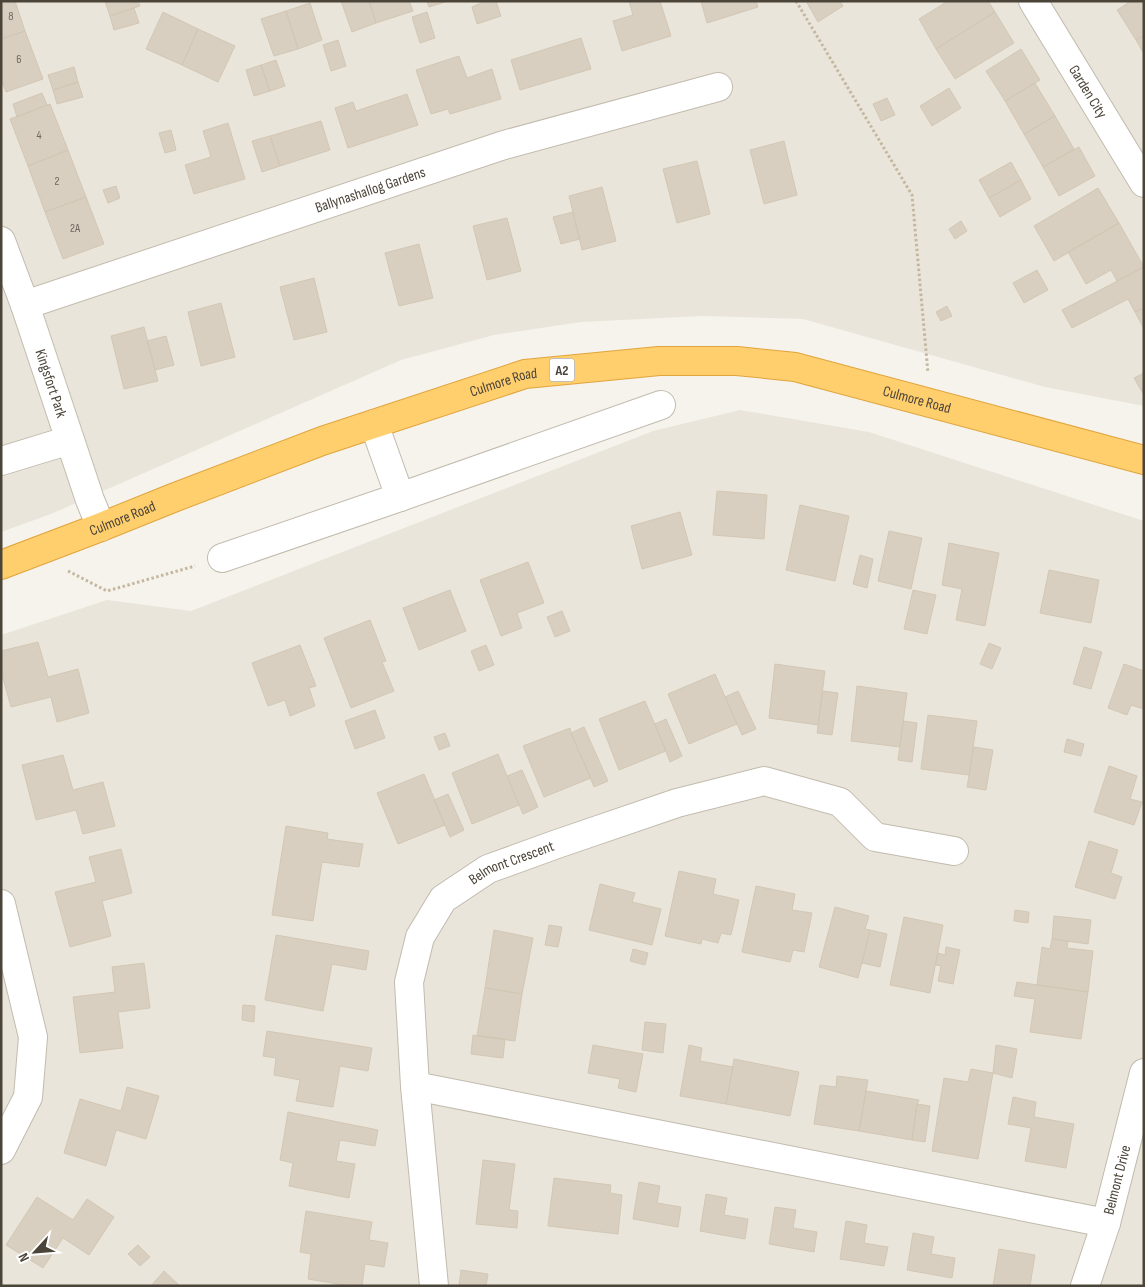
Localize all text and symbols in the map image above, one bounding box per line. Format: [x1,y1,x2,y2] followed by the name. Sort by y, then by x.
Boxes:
[8,9,14,24] house number: 8
[16,52,22,67] house number: 6
[1064,62,1111,122] street label: Garden City
[36,128,42,143] house number: 4
[313,163,428,217] street label: Ballynashallog Gardens
[55,174,60,189] house number: 2
[70,221,81,236] house number: 2A
[30,347,71,421] street label: Kingsfort Park
[550,358,574,382] road number: A2
[467,364,538,402] street label: Culmore Road
[881,382,953,418] street label: Culmore Road
[87,497,158,541] street label: Culmore Road
[465,837,557,889] street label: Belmont Crescent
[1099,1143,1135,1217] street label: Belmont Drive
[10,1227,60,1277] north arrow
[14,1250,33,1265] text: N

